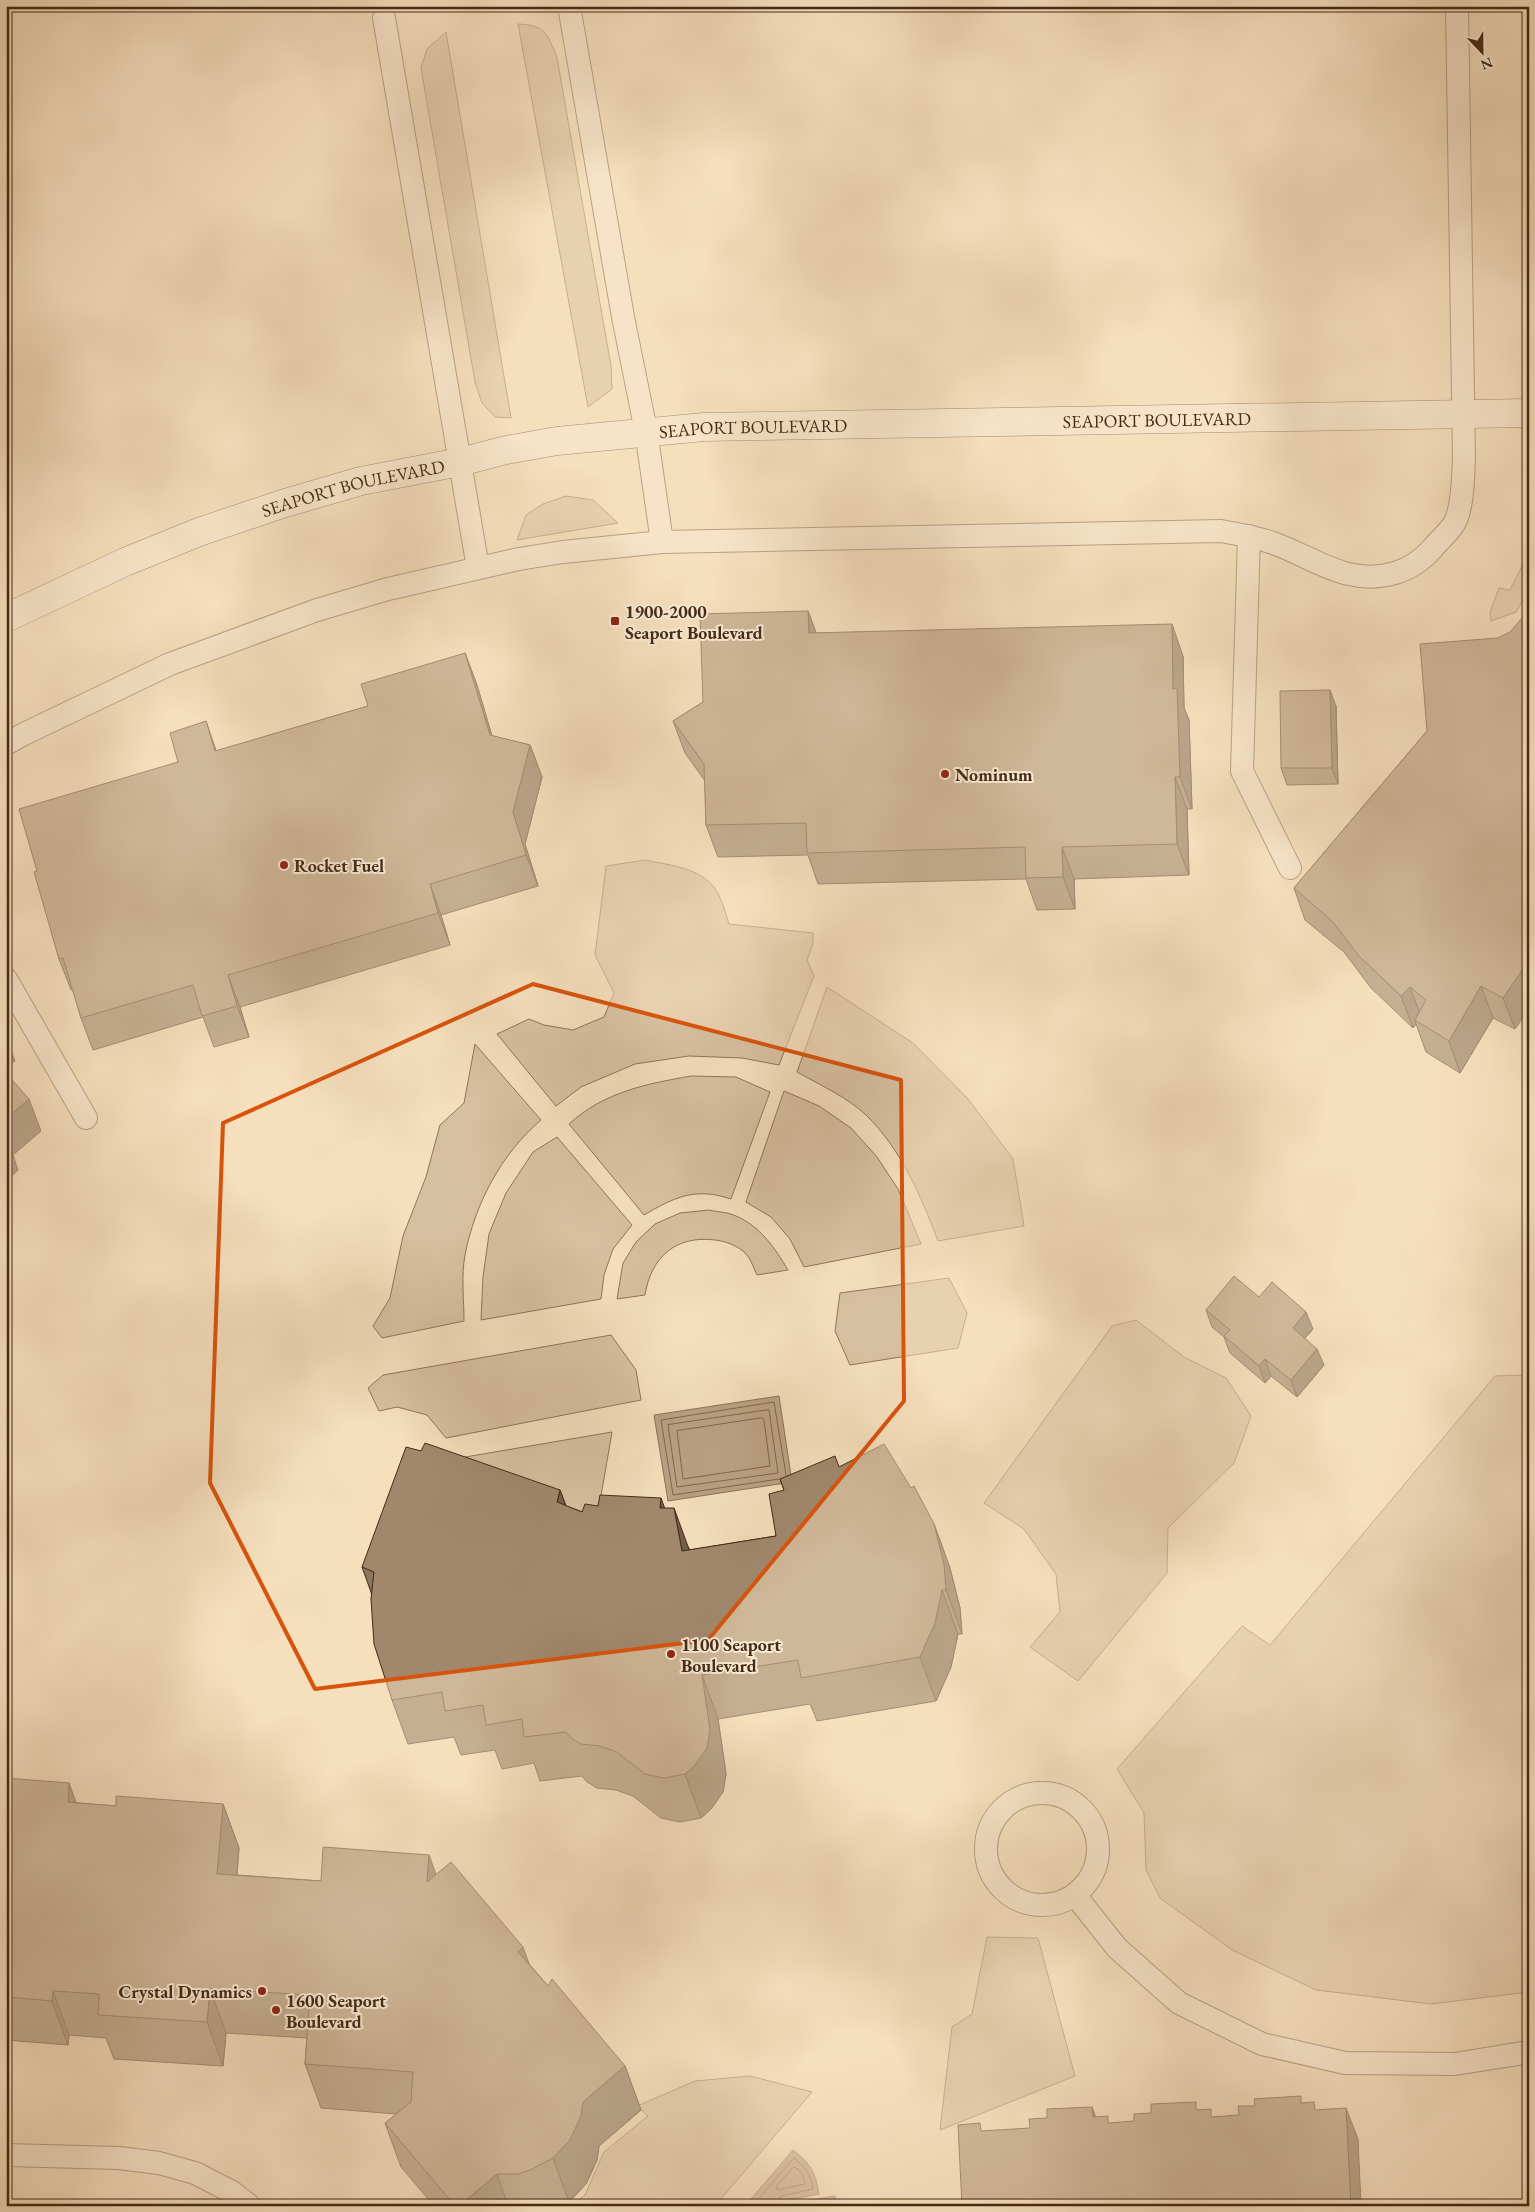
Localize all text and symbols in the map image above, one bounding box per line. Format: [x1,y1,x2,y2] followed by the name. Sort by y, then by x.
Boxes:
[1458,28,1508,78] north arrow
[1478,54,1495,75] text: N
[1063,406,1251,432] street label: SEAPORT BOULEVARD
[658,413,847,443] street label: SEAPORT BOULEVARD
[258,454,447,522] street label: SEAPORT BOULEVARD
[625,600,763,644] place label: 1900-2000 Seaport Boulevard
[609,615,621,627] marker: 1900-2000 Seaport Boulevard
[955,763,1033,786] place label: Nominum
[939,768,951,780] marker: Nominum
[294,854,384,877] place label: Rocket Fuel
[278,859,290,871] marker: Rocket Fuel
[681,1633,781,1677] place label: 1100 Seaport Boulevard
[665,1648,677,1660] marker: 1100 Seaport Boulevard
[119,1980,252,2003] place label: Crystal Dynamics
[256,1985,268,1997] marker: Crystal Dynamics
[286,1989,386,2033] place label: 1600 Seaport Boulevard
[270,2004,282,2016] marker: 1600 Seaport Boulevard

